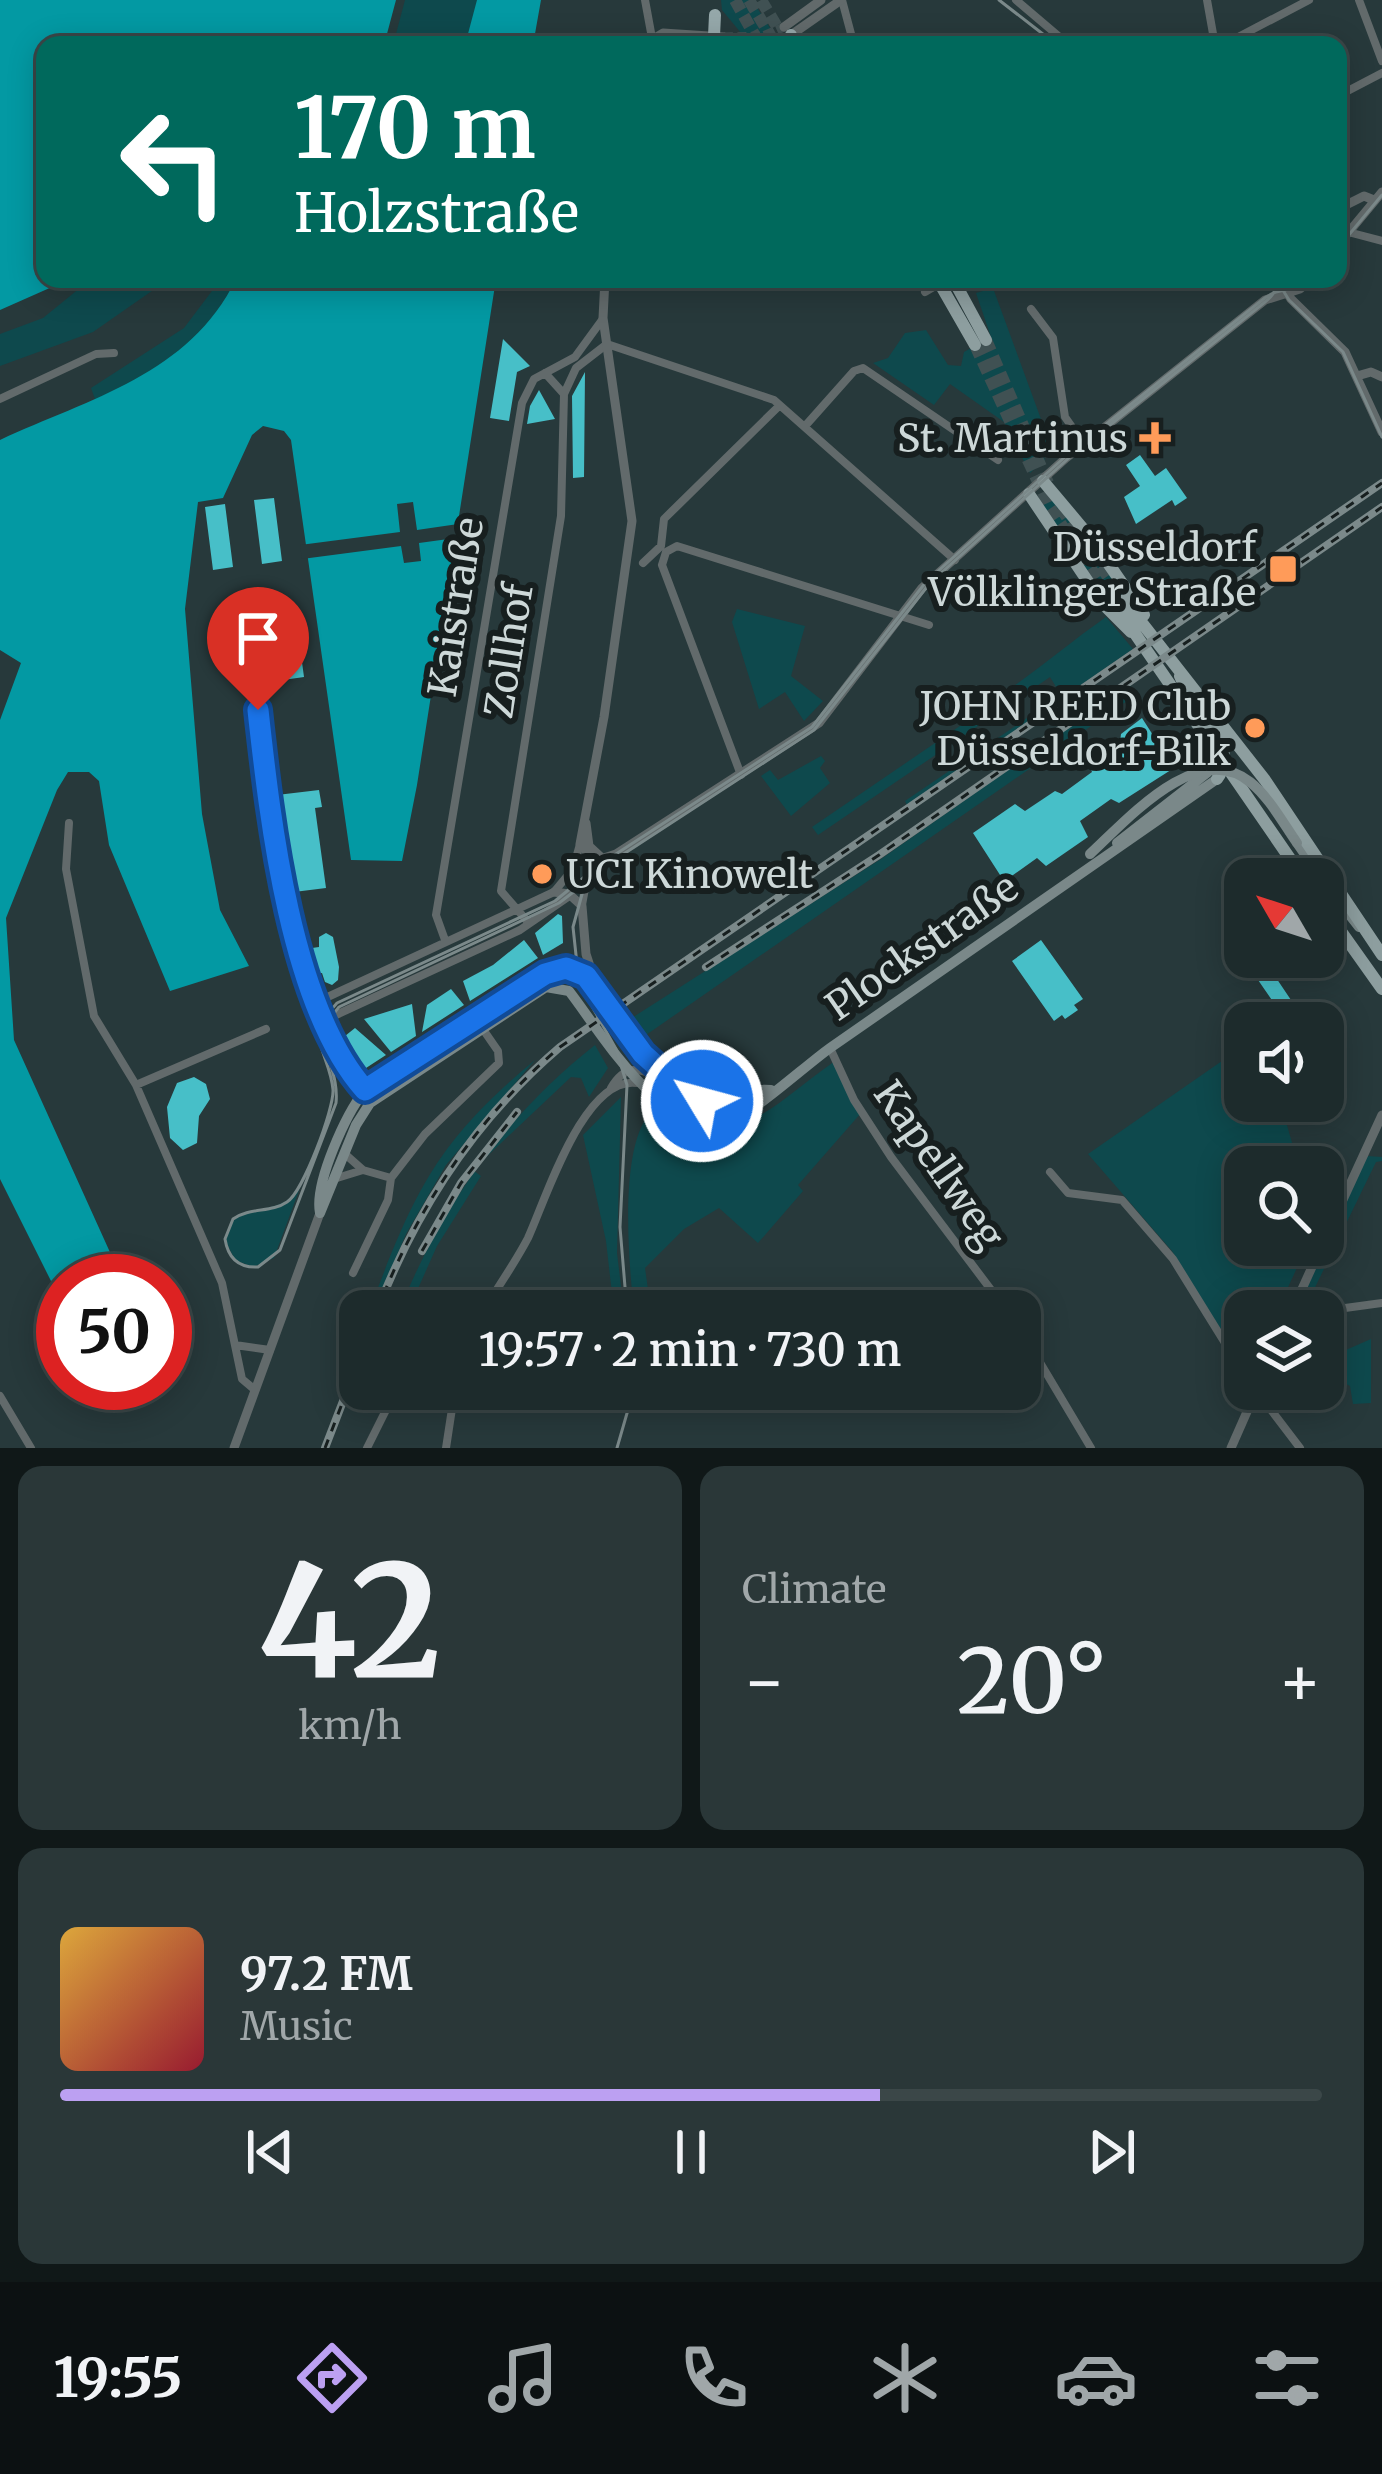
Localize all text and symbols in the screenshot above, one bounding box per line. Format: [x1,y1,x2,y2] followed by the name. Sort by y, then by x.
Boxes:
[294,75,536,181] text: 170 m
[96,84,252,240] icon: left
[294,179,579,247] text: Holzstraße
[897,414,1128,463] place label: St. Martinus
[1139,422,1171,454] marker: St. Martinus
[418,514,494,700] street label: Kaistraße
[927,523,1258,617] place label: Düsseldorf Völklinger Straße
[1267,553,1299,585] marker: Düsseldorf Völklinger Straße
[474,578,544,721] street label: Zollhof
[207,587,309,710] pin
[225,605,291,671] icon: arrive
[918,682,1231,776] place label: JOHN REED Club Düsseldorf-Bilk
[1242,715,1268,741] marker: JOHN REED Club Düsseldorf-Bilk
[566,850,813,899] place label: UCI Kinowelt
[1224,858,1344,978] north arrow
[1224,858,1344,1410] map controls
[529,861,555,887] marker: UCI Kinowelt
[817,863,1027,1031] street label: Plockstraße
[1224,1002,1344,1122] button: sound
[639,1038,765,1164] position arrow
[863,1071,1015,1259] street label: Kapellweg
[1224,1146,1344,1266] button: search
[36,1254,192,1410] speed limit sign: 50
[1224,1290,1344,1410] button: layers
[478,1322,902,1378] text: 19:57 · 2 min · 730 m
[258,1524,442,1721] text: 42
[742,1565,886,1614] text: Climate
[957,1624,1107,1738] text: 20°
[742,1640,786,1723] text: −
[1278,1640,1322,1723] text: +
[298,1701,402,1750] text: km/h
[240,1946,412,2002] text: 97.2 FM
[240,2002,353,2051] text: Music
[237,2119,303,2185] icon: previous
[658,2119,724,2185] icon: pause
[1079,2119,1145,2185] icon: next
[290,2336,374,2420] icon: directions
[481,2336,565,2420] icon: music
[672,2336,756,2420] icon: phone
[863,2336,947,2420] icon: climate
[1054,2336,1138,2420] icon: car
[1245,2336,1329,2420] icon: filters
[54,2344,183,2412] text: 19:55

